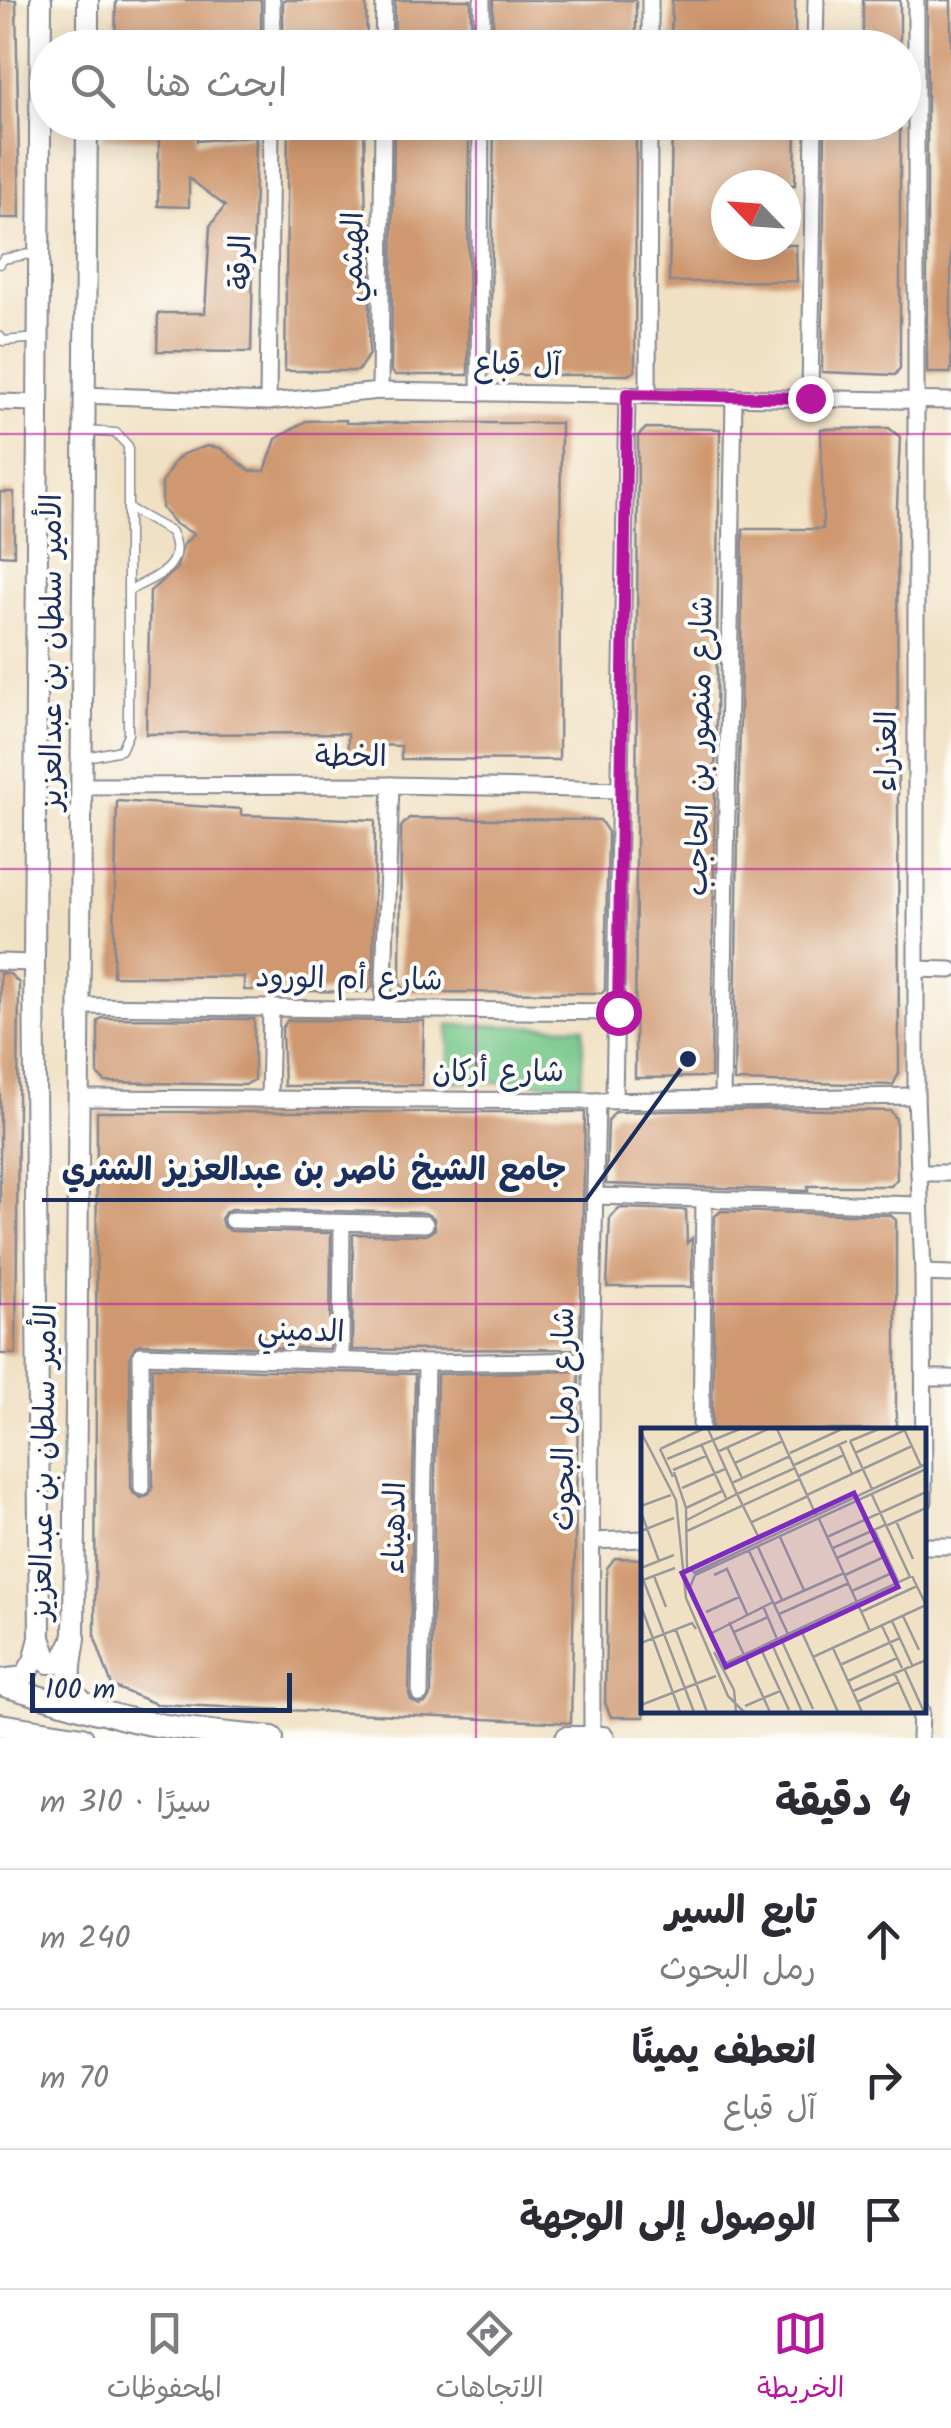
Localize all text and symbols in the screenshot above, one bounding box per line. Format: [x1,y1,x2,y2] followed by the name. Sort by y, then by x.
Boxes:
[30,30,921,140] search box
[145,56,287,116] text: ابحث هنا
[65,58,120,113] icon: search
[711,170,801,260] north arrow
[329,211,379,303] street label: الهيثمي
[218,234,266,290] street label: الرقة
[473,341,563,391] street label: آل قباع
[788,376,834,422] route end
[29,494,77,813] street label: الأمير سلطان بن عبدالعزيز
[674,595,728,897] street label: شارع منصور بن الحاجب
[864,710,912,792] street label: العذراء
[315,734,387,782] street label: الخطة
[255,954,443,1006] street label: شارع أم الورود
[596,990,642,1036] route start
[432,1049,564,1097] street label: شارع أركان
[42,1138,586,1200] callout: جامع الشيخ ناصر بن عبدالعزيز الشثري
[62,1146,566,1197] text: جامع الشيخ ناصر بن عبدالعزيز الشثري
[18,1303,72,1624] street label: الأمير سلطان بن عبدالعزيز
[257,1306,345,1358] street label: الدميني
[541,1307,589,1531] street label: شارع رمل البحوث
[641,1428,926,1713] inset map
[371,1481,421,1575] street label: الدهيناء
[30,1668,292,1712] scale bar
[45,1668,115,1713] text: 100 m
[775,1770,911,1837] text: 4 دقيقة
[40,1778,212,1829] text: سيرًا · 310 m
[666,1883,816,1943] text: تابع السير
[856,1912,911,1967] icon: ahead
[40,1914,131,1965] text: 240 m
[659,1945,816,1996] text: رمل البحوث
[632,2023,816,2083] text: انعطف يمينًا
[856,2052,911,2107] icon: right
[40,2054,109,2105] text: 70 m
[723,2085,816,2136] text: آل قباع
[520,2190,816,2250] text: الوصول إلى الوجهة
[856,2192,911,2247] icon: arrive
[107,2306,222,2412] tab: المحفوظات
[435,2306,544,2412] tab: الاتجاهات
[757,2306,844,2412] tab: الخريطة

